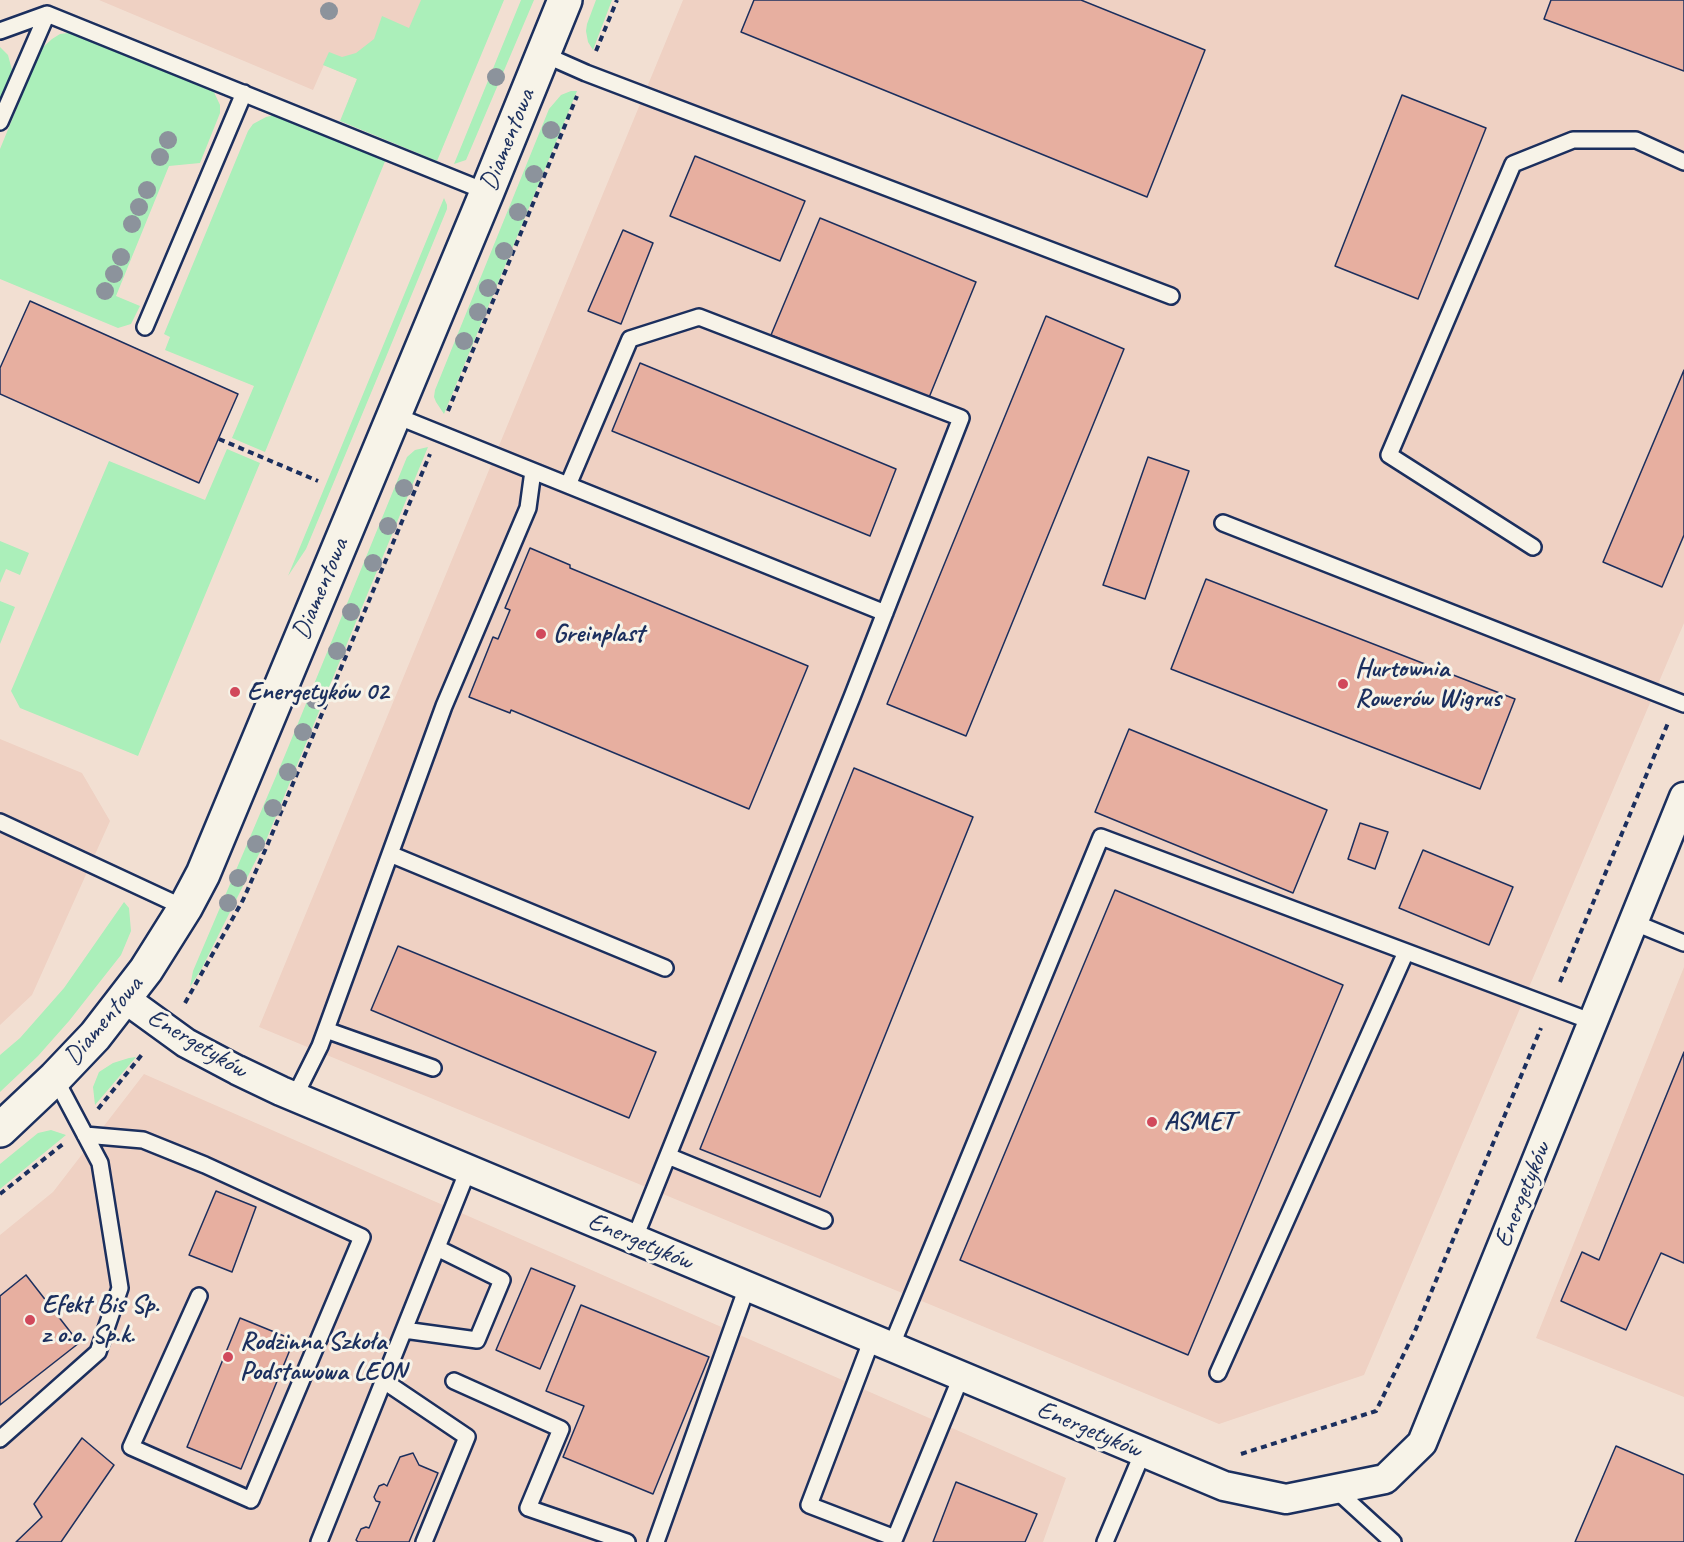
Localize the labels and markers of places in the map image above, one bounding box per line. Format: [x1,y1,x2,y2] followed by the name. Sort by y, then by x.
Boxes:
[553,618,644,650] place label: Greinplast
[534,627,548,641] marker: Greinplast
[1355,653,1501,714] place label: Hurtownia Rowerów Wigrus
[247,676,389,708] place label: Energetyków 02
[1336,677,1350,691] marker: Hurtownia Rowerów Wigrus
[228,685,242,699] marker: Energetyków 02
[1164,1106,1234,1138] place label: ASMET
[1145,1115,1159,1129] marker: ASMET
[42,1289,159,1350] place label: Efekt Bis Sp. z o.o. Sp.k.
[23,1313,37,1327] marker: Efekt Bis Sp. z o.o. Sp.k.
[240,1326,406,1388] place label: Rodzinna Szkoła Podstawowa LEON
[221,1350,235,1364] marker: Rodzinna Szkoła Podstawowa LEON

